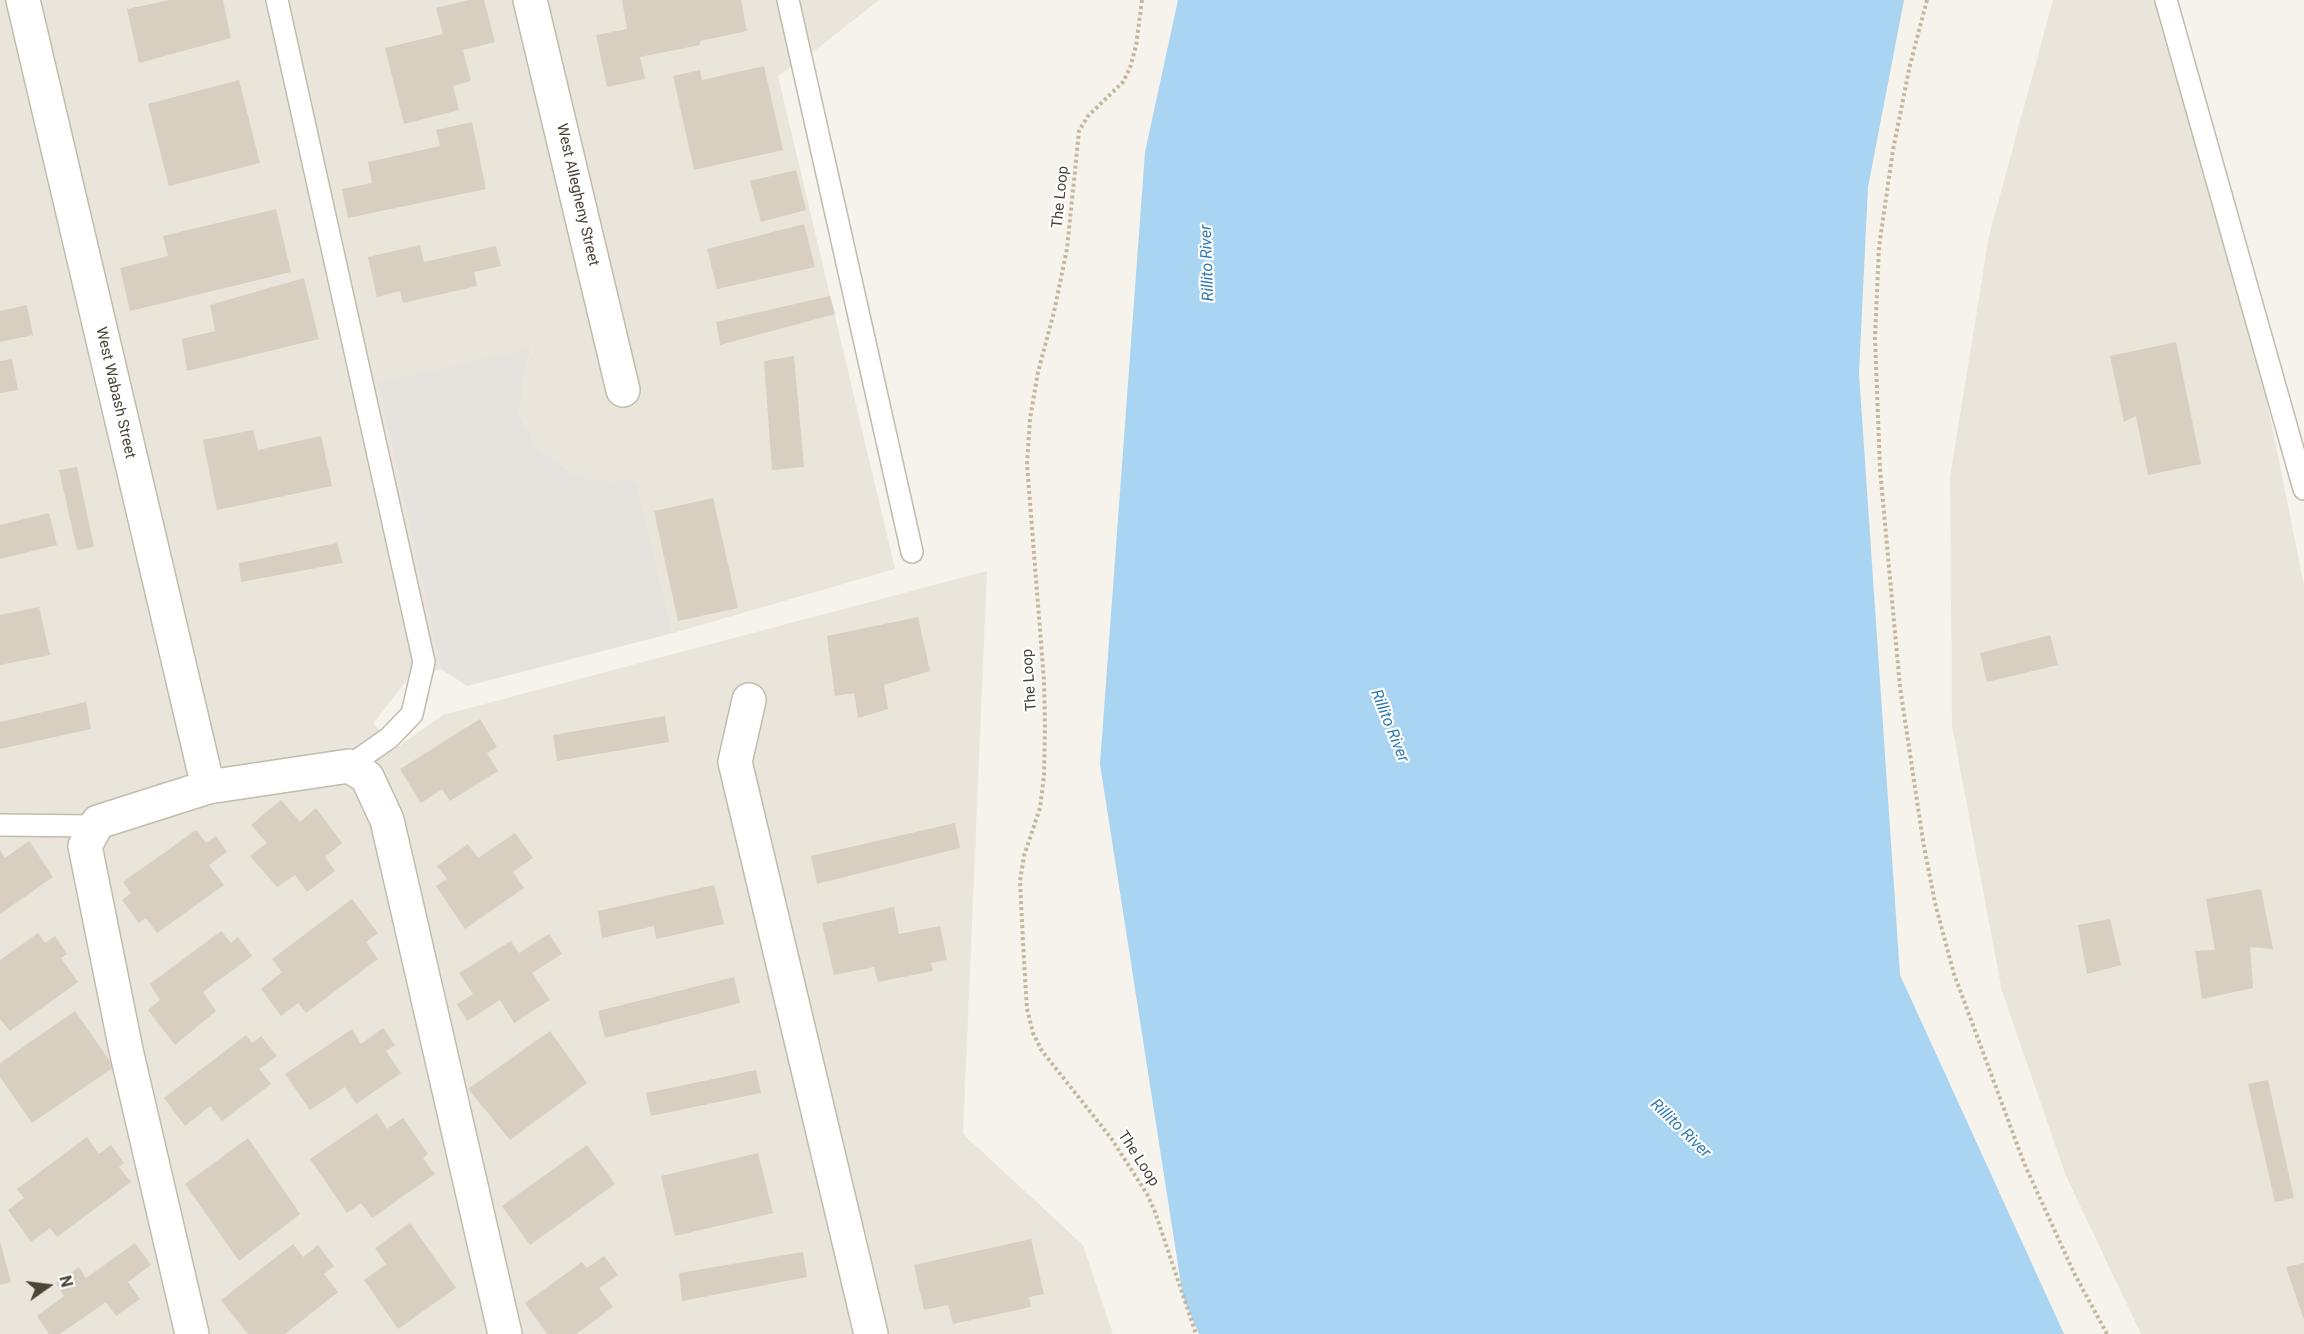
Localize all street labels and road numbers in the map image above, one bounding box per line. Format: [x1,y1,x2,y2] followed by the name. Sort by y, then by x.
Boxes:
[552,122,602,268] street label: West Allegheny Street
[1049,165,1073,229] street label: The Loop
[91,325,139,461] street label: West Wabash Street
[1019,648,1041,712] street label: The Loop
[1113,1128,1163,1190] street label: The Loop

